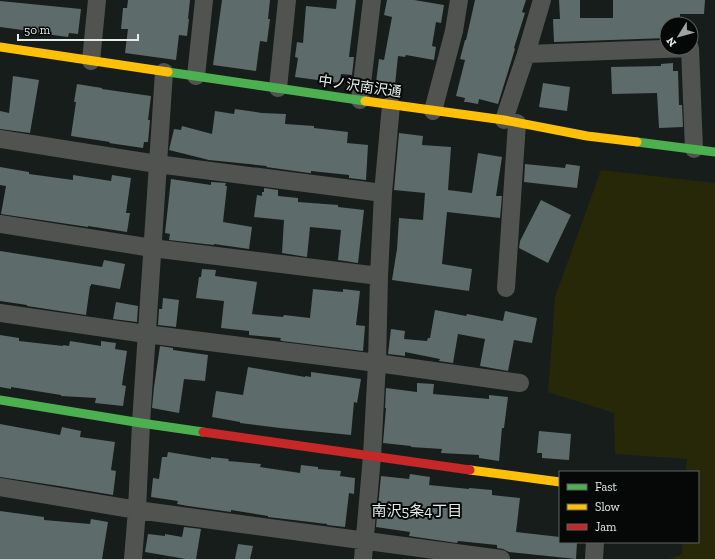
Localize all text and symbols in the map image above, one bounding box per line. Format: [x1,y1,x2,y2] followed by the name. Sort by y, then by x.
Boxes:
[18,16,138,42] scale bar
[659,16,699,56] north arrow
[24,23,51,37] text: 50 m
[663,34,679,49] text: N
[317,72,403,101] street label: 中ノ沢南沢通
[559,471,699,543] legend
[595,480,618,494] text: Fast
[595,500,621,514] text: Slow
[372,502,462,520] district label: 南沢5条4丁目
[595,520,617,534] text: Jam

